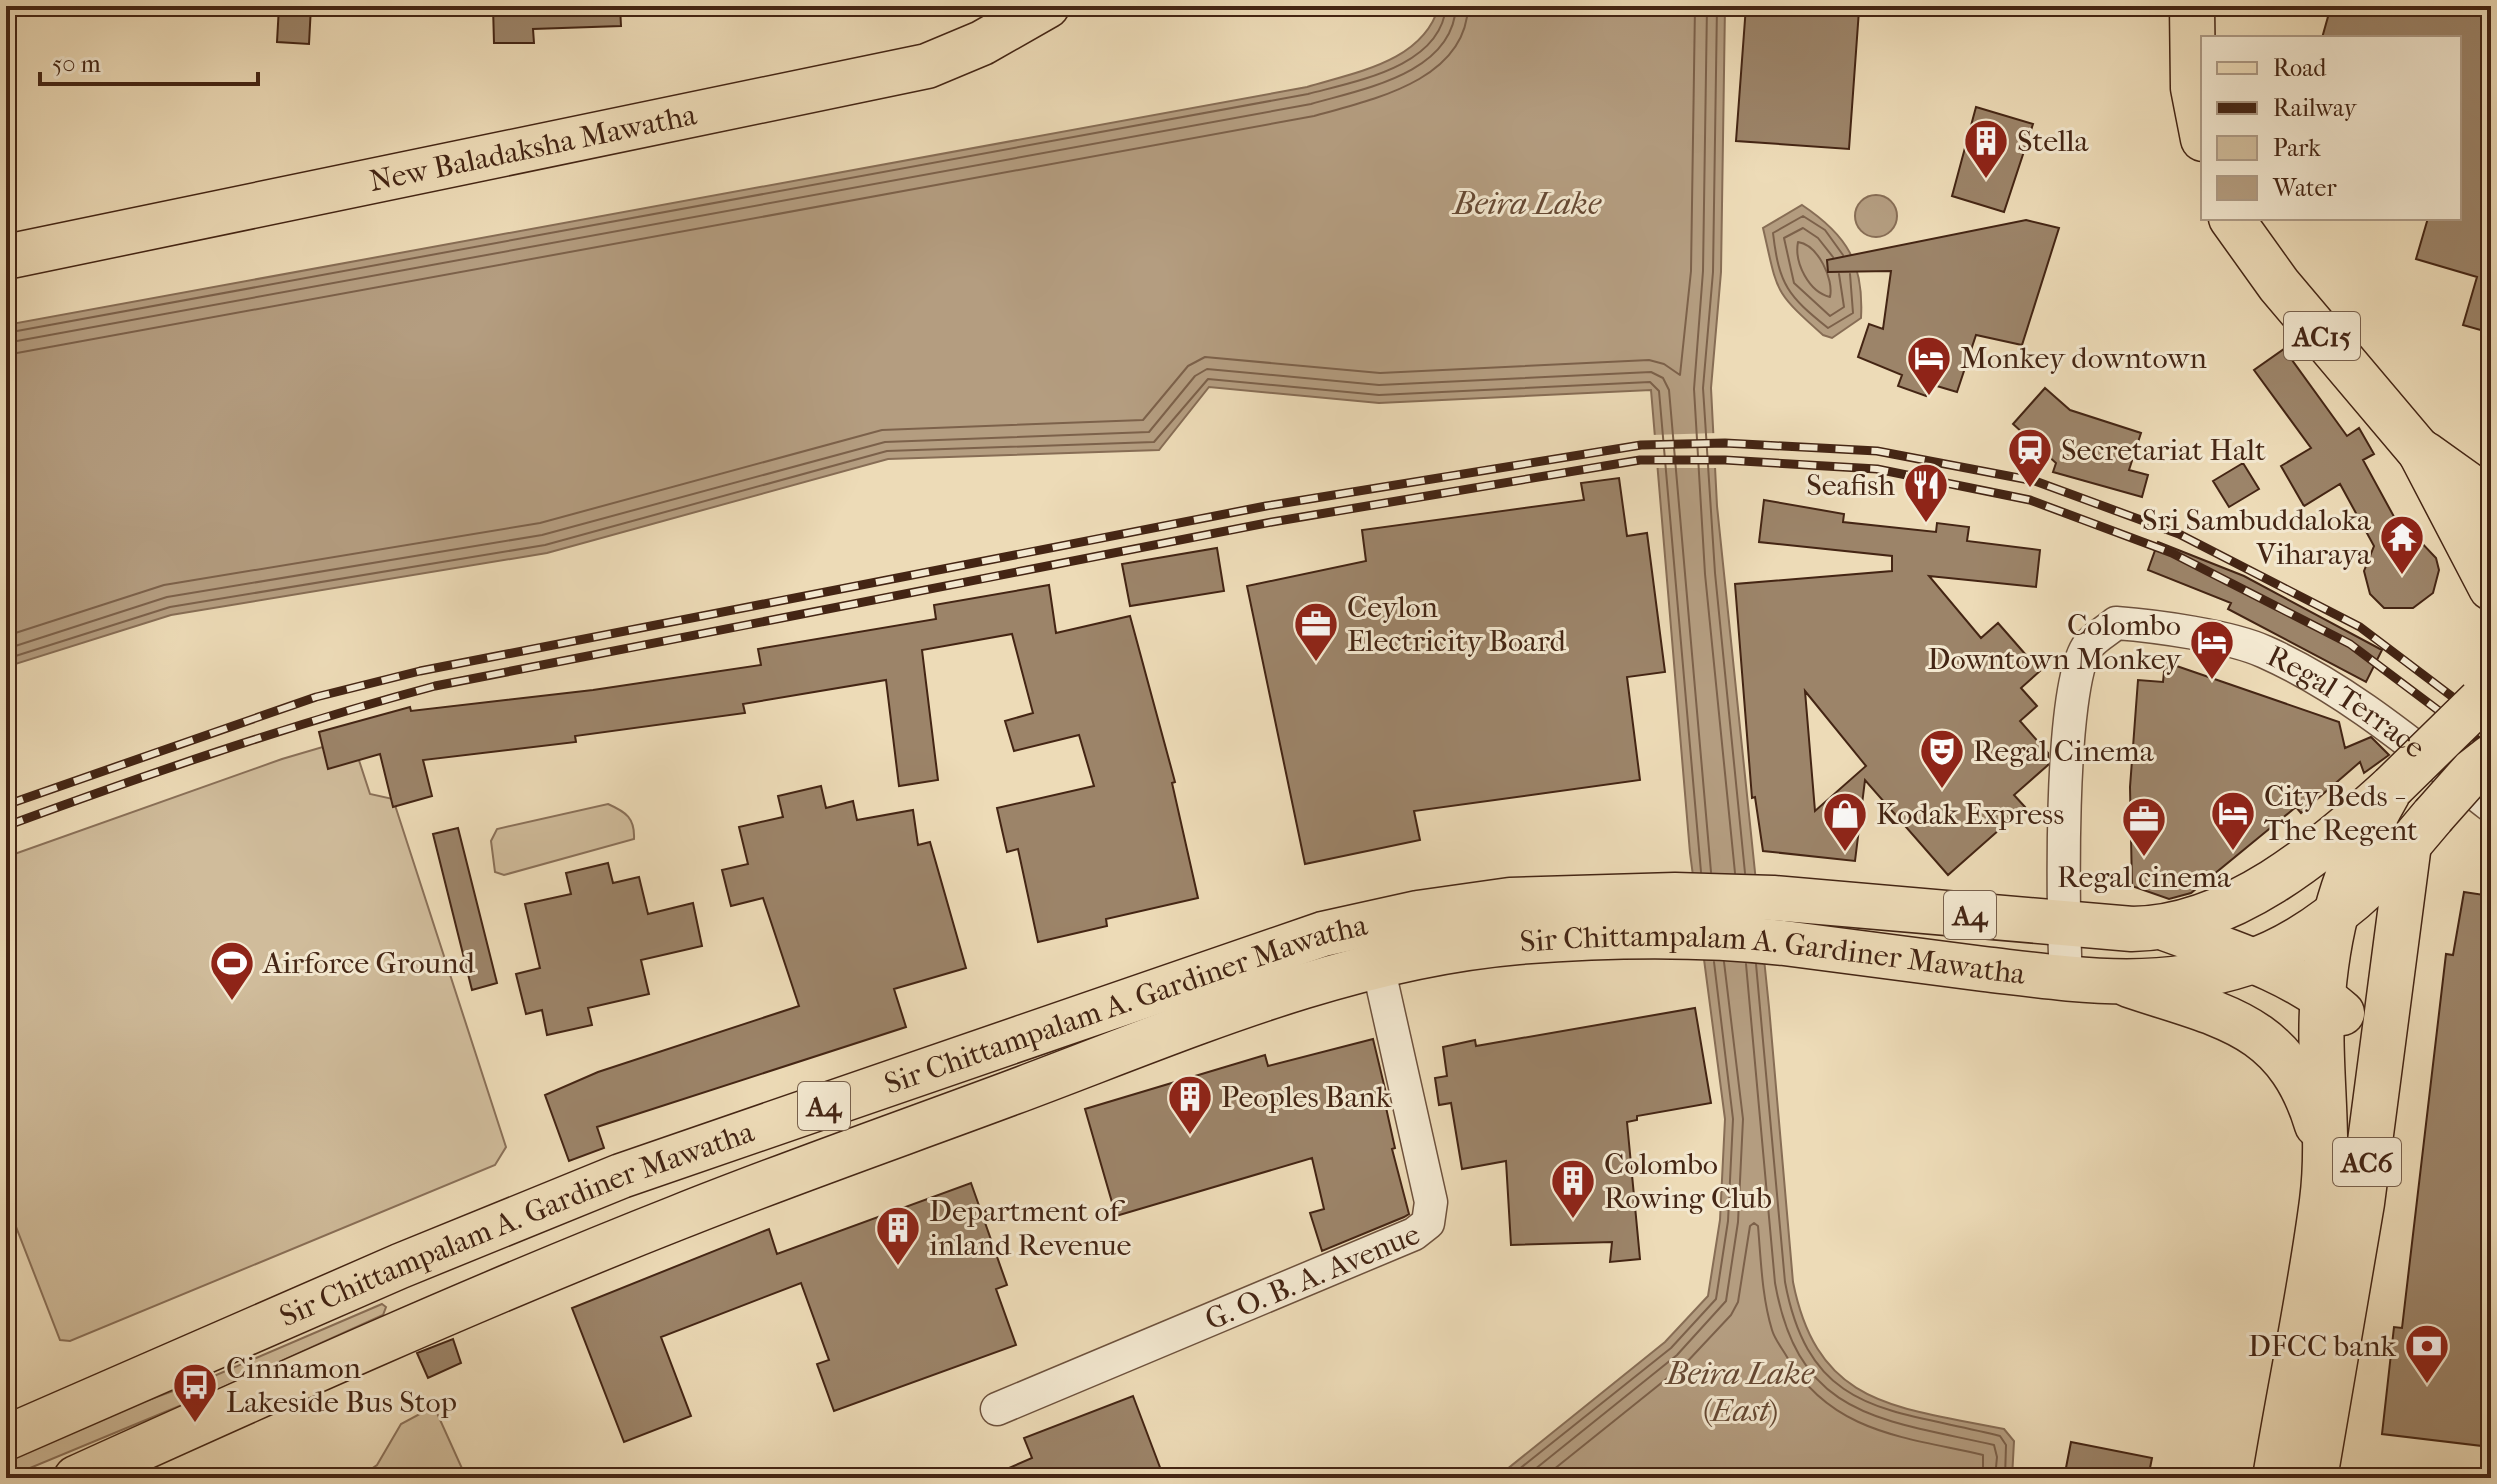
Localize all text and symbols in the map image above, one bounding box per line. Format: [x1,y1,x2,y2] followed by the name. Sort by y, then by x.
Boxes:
[40,36,258,86] scale bar
[2201,36,2461,220] legend
[52,50,101,78] text: 50 m
[2273,54,2327,82] text: Road
[2273,94,2358,122] text: Railway
[366,97,701,199] street label: New Baladaksha Mawatha
[1962,117,2010,180] building icon: Stella
[2017,124,2090,159] place label: Stella
[2273,134,2321,162] text: Park
[2272,174,2337,202] text: Water
[1451,185,1602,222] water label: Beira Lake
[2284,312,2360,360] road number: AC15
[1905,334,1953,397] hotel icon: Monkey downtown
[1960,341,2207,376] place label: Monkey downtown
[2006,426,2054,489] station icon: Secretariat Halt
[2061,433,2266,468] place label: Secretariat Halt
[1902,461,1950,524] restaurant icon: Seafish
[1806,468,1895,503] place label: Seafish
[2142,503,2372,572] place label: Sri Sambuddaloka Viharaya
[2378,513,2426,576] temple icon: Sri Sambuddaloka Viharaya
[1347,590,1567,659] place label: Ceylon Electricity Board
[1292,600,1340,663] office icon: Ceylon Electricity Board
[1928,608,2182,677] place label: Colombo Downtown Monkey
[2188,618,2236,681] hotel icon: Colombo Downtown Monkey
[2262,639,2432,766] street label: Regal Terrace
[1918,727,1966,790] theatre icon: Regal Cinema
[1973,734,2155,769] place label: Regal Cinema
[2264,779,2418,848] place label: City Beds - The Regent
[2209,789,2257,852] hotel icon: City Beds - The Regent
[1821,790,1869,853] shop icon: Kodak Express
[2120,795,2168,858] office icon: Regal cinema
[1876,797,2064,832] place label: Kodak Express
[2057,860,2232,895] place label: Regal cinema
[1944,891,1996,939] road number: A4
[880,908,1372,1102] street label: Sir Chittampalam A. Gardiner Mawatha
[1519,919,2028,992] street label: Sir Chittampalam A. Gardiner Mawatha
[208,939,256,1002] sports icon: Airforce Ground
[262,946,476,981] place label: Airforce Ground
[1166,1073,1214,1136] building icon: Peoples Bank
[1221,1080,1392,1115] place label: Peoples Bank
[798,1082,850,1130] road number: A4
[274,1114,760,1334] street label: Sir Chittampalam A. Gardiner Mawatha
[2333,1138,2401,1186] road number: AC6
[1604,1147,1772,1216] place label: Colombo Rowing Club
[1549,1157,1597,1220] building icon: Colombo Rowing Club
[929,1194,1132,1263] place label: Department of inland Revenue
[874,1204,922,1267] building icon: Department of inland Revenue
[1200,1217,1425,1338] street label: G. O. B. A. Avenue
[2403,1322,2451,1385] bank icon: DFCC bank
[2248,1329,2397,1364] place label: DFCC bank
[226,1351,457,1420] place label: Cinnamon Lakeside Bus Stop
[1664,1355,1815,1429] water label: Beira Lake (East)
[171,1361,219,1424] bus stop icon: Cinnamon Lakeside Bus Stop

